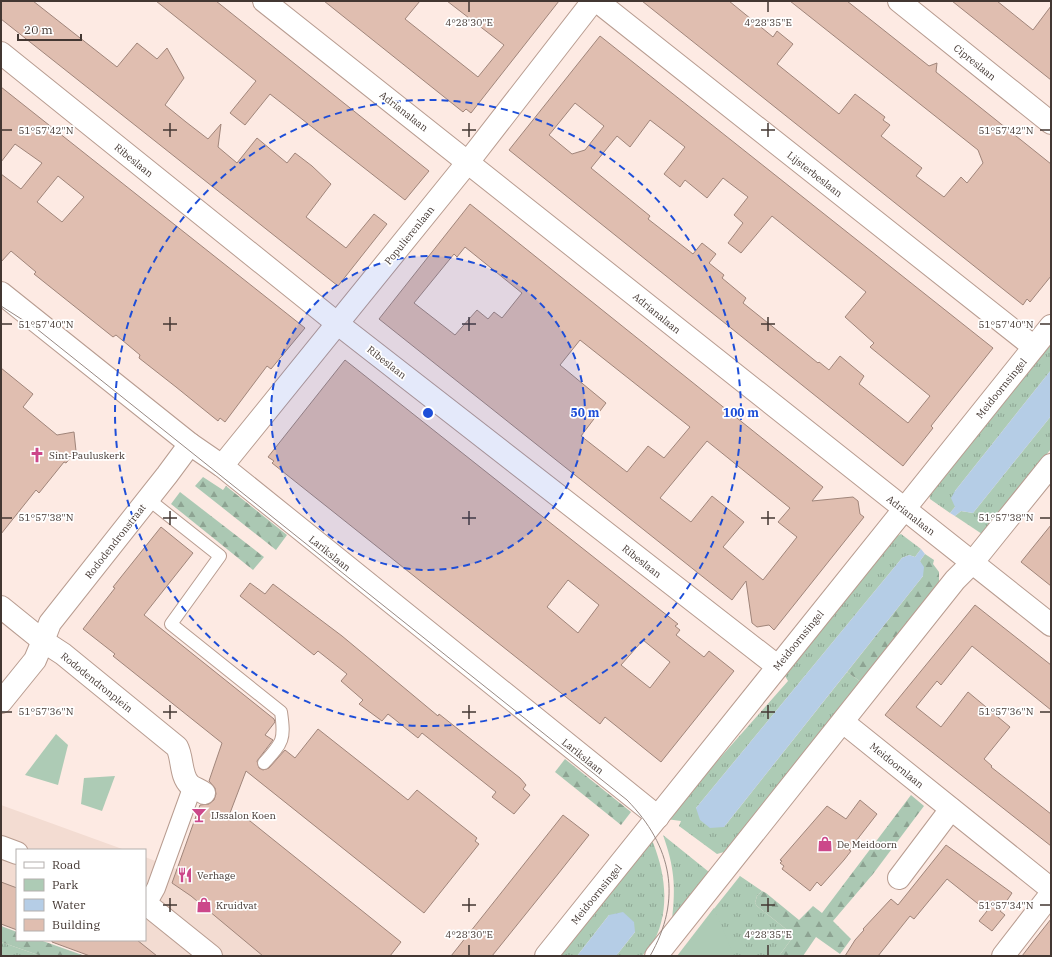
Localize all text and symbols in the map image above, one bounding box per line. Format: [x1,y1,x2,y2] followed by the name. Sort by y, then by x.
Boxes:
[18,16,81,42] scale bar
[445,16,493,29] text: 4°28'30"E
[744,16,792,29] text: 4°28'35"E
[24,22,53,37] text: 20 m
[951,41,999,84] street label: Cipreslaan
[377,88,431,135] street label: Adrianalaan
[19,124,74,137] text: 51°57'42"N
[979,124,1034,137] text: 51°57'42"N
[112,141,156,180] street label: Ribeslaan
[784,149,846,200] street label: Lijsterbeslaan
[382,203,437,267] street label: Populierenlaan
[630,290,684,337] street label: Adrianalaan
[19,318,74,331] text: 51°57'40"N
[979,318,1034,331] text: 51°57'40"N
[364,343,409,382] street label: Ribeslaan
[973,356,1030,421] street label: Meidoornsingel
[571,405,600,420] text: 50 m
[723,405,759,420] text: 100 m
[421,406,435,420] centre of rings
[28,446,46,464] church icon: Sint-Pauluskerk
[49,449,125,462] place label: Sint-Pauluskerk
[884,492,938,539] street label: Adrianalaan
[82,501,149,581] street label: Rododendronstraat
[19,511,74,524] text: 51°57'38"N
[979,511,1034,524] text: 51°57'38"N
[306,533,354,575] street label: Larikslaan
[619,542,664,581] street label: Ribeslaan
[770,608,827,673] street label: Meidoornsingel
[58,649,136,716] street label: Rododendronplein
[19,705,74,718] text: 51°57'36"N
[979,705,1034,718] text: 51°57'36"N
[559,736,607,778] street label: Larikslaan
[867,740,927,792] street label: Meidoornlaan
[190,806,208,824] bar icon: IJssalon Koen
[211,809,276,822] place label: IJssalon Koen
[816,835,834,853] shop icon: De Meidoorn
[837,838,898,851] place label: De Meidoorn
[16,849,146,941] legend
[52,857,81,872] text: Road
[568,862,625,927] street label: Meidoornsingel
[176,866,194,884] restaurant icon: Verhage
[197,869,235,882] place label: Verhage
[52,877,78,892] text: Park
[195,896,213,914] shop icon: Kruidvat
[52,897,86,912] text: Water
[216,899,258,912] place label: Kruidvat
[979,899,1034,912] text: 51°57'34"N
[52,917,100,932] text: Building
[445,928,493,941] text: 4°28'30"E
[744,928,792,941] text: 4°28'35"E

